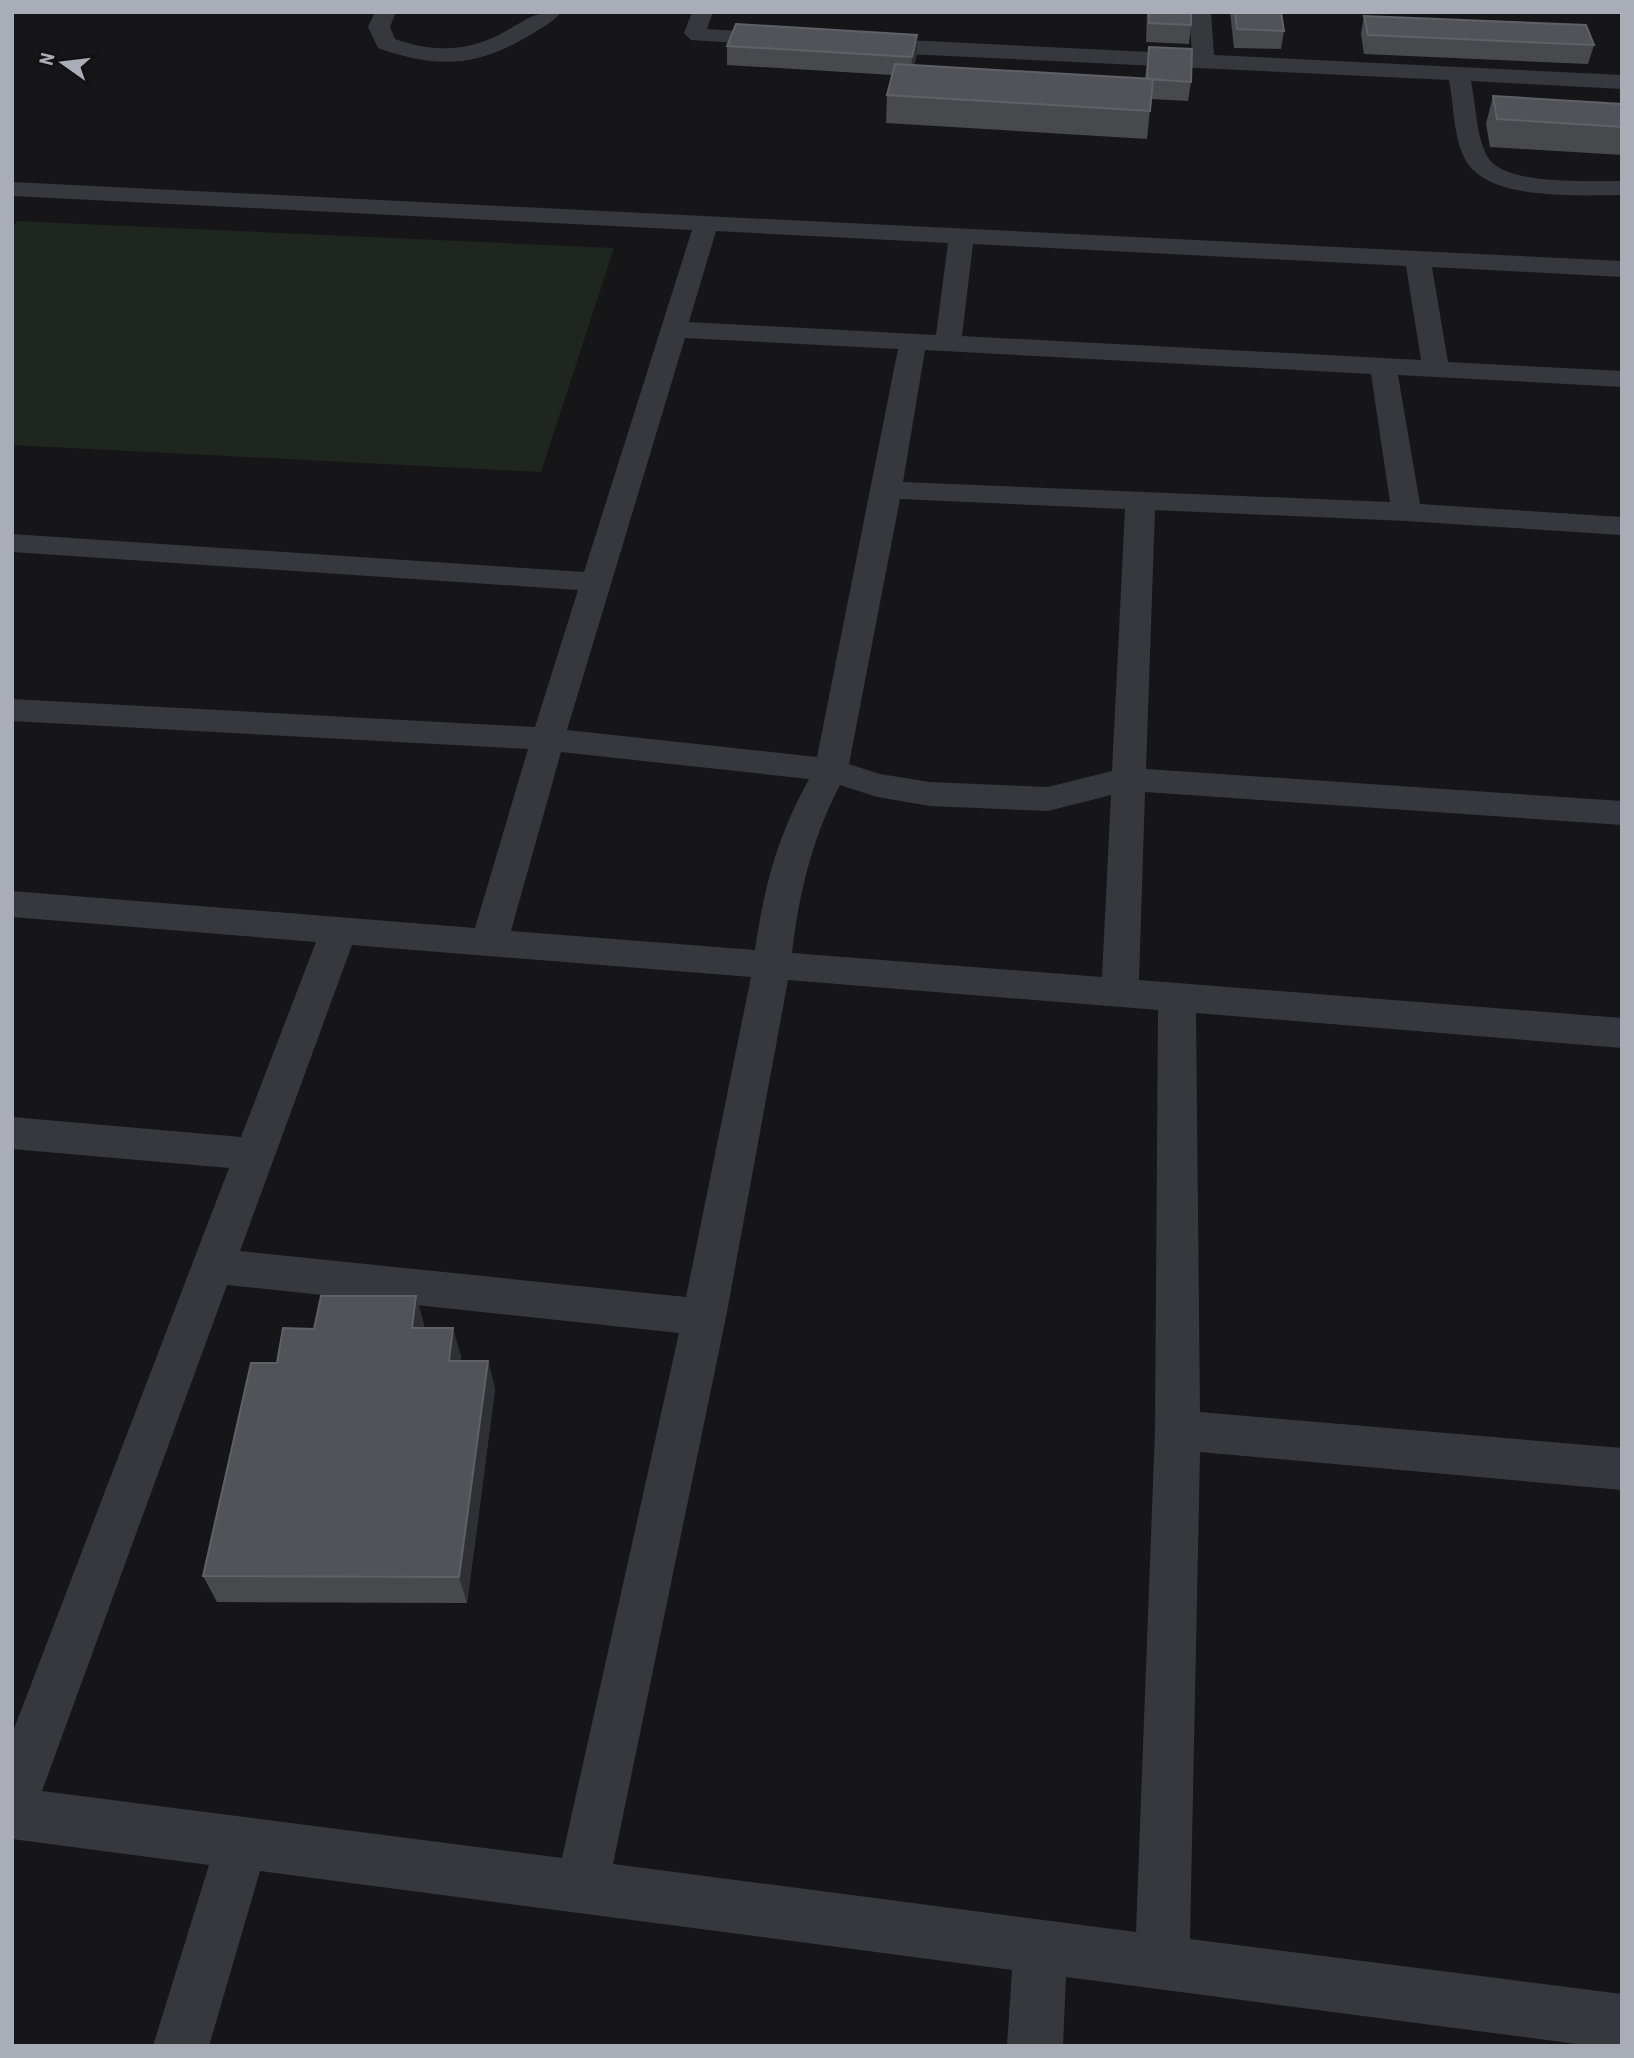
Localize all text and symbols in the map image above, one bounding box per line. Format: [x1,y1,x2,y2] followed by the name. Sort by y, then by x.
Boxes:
[28,28,98,98] north arrow
[34,51,60,67] text: N

